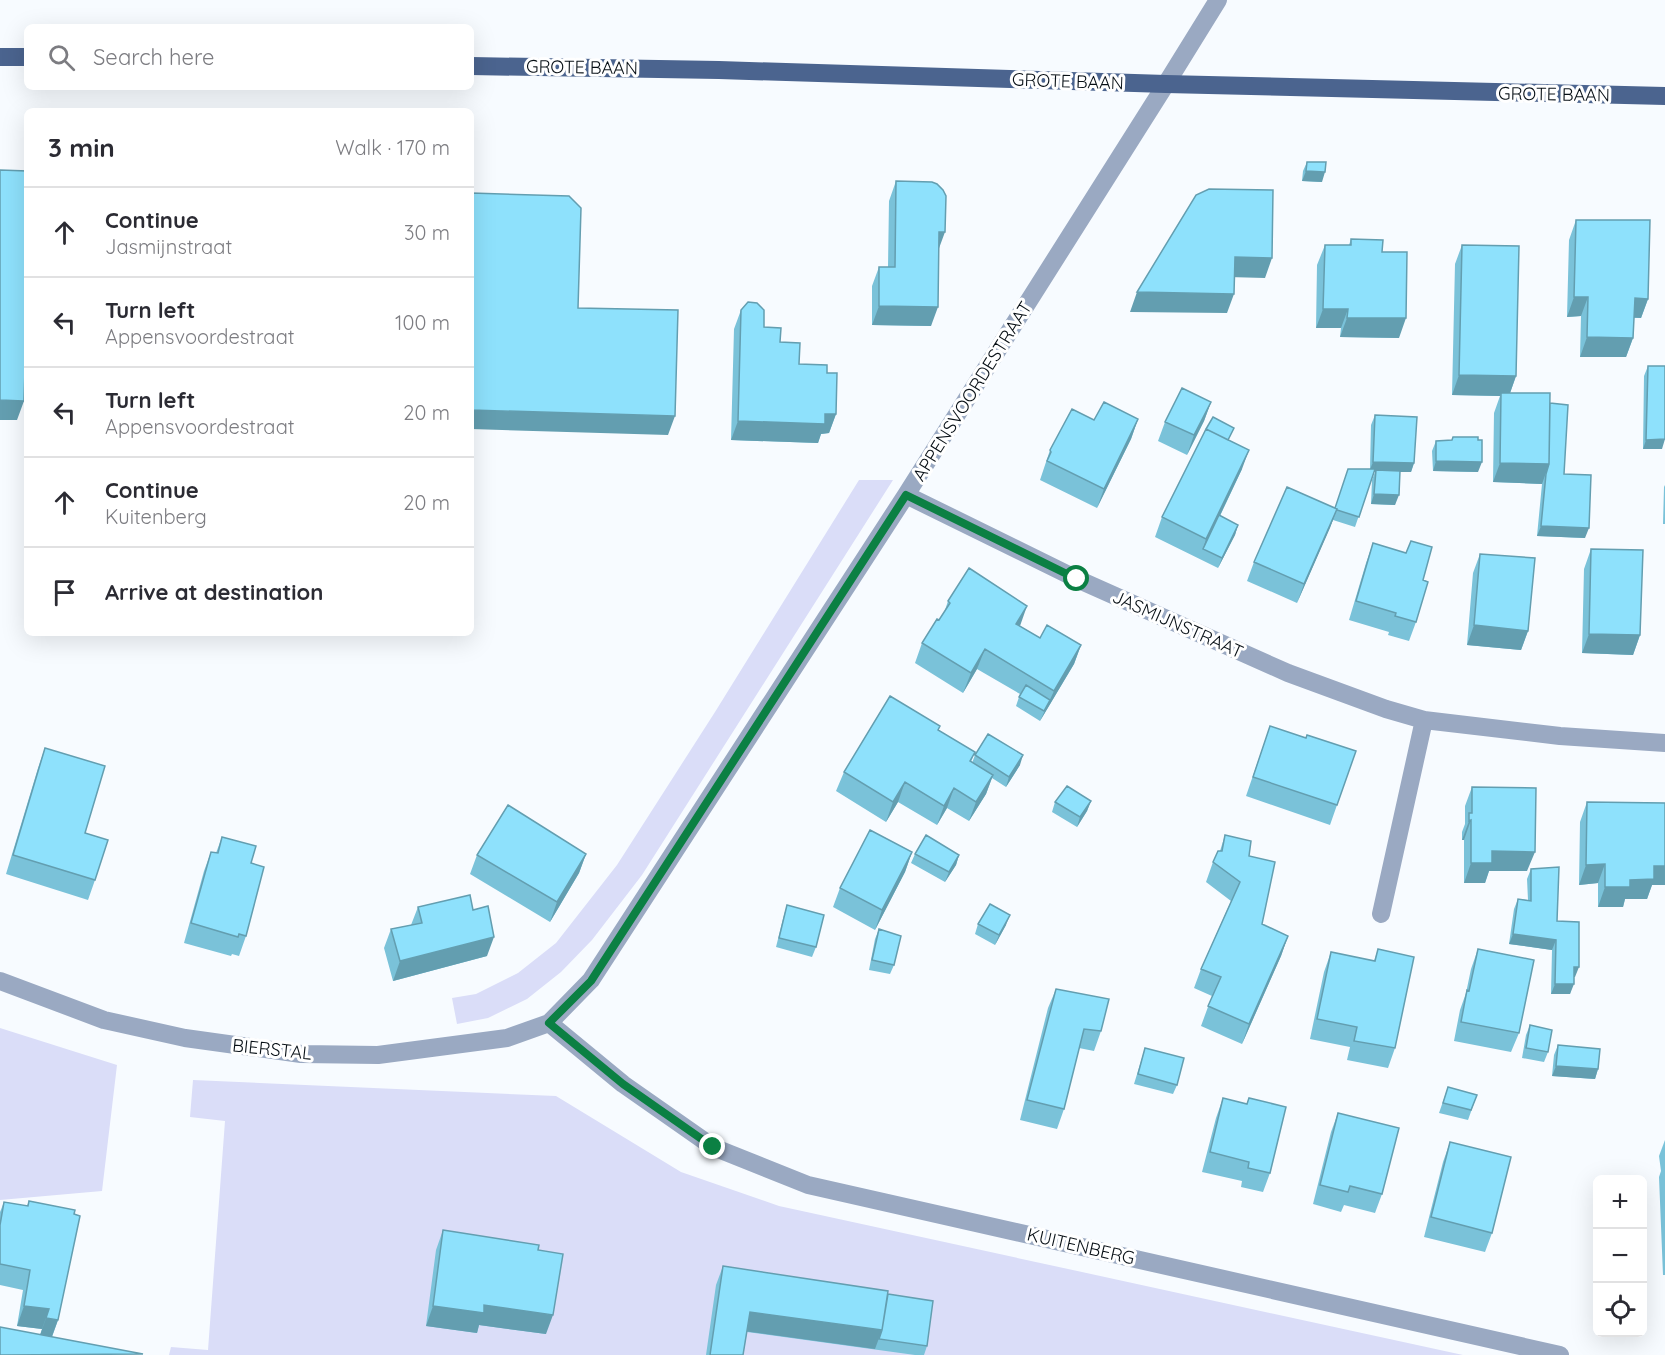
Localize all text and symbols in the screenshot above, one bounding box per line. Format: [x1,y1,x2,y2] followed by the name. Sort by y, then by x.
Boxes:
[24,24,474,90] search box
[45,41,78,74] icon: search
[93,43,214,71] text: Search here
[526,55,638,79] street label: GROTE BAAN
[1012,68,1124,94] street label: GROTE BAAN
[1498,82,1610,106] street label: GROTE BAAN
[48,131,115,164] text: 3 min
[335,135,450,160] text: Walk · 170 m
[105,206,199,234] text: Continue
[48,216,81,249] icon: ahead
[404,220,450,245] text: 30 m
[105,234,232,259] text: Jasmijnstraat
[105,296,195,324] text: Turn left
[907,297,1037,485] street label: APPENSVOORDESTRAAT
[48,306,81,339] icon: left
[395,310,450,335] text: 100 m
[105,324,295,349] text: Appensvoordestraat
[105,386,195,414] text: Turn left
[48,396,81,429] icon: left
[403,400,450,425] text: 20 m
[105,414,295,439] text: Appensvoordestraat
[105,476,199,504] text: Continue
[48,486,81,519] icon: ahead
[403,490,450,515] text: 20 m
[105,504,207,529] text: Kuitenberg
[1063,565,1089,591] route start
[48,576,81,609] icon: arrive
[105,578,323,606] text: Arrive at destination
[1109,585,1247,663] street label: JASMIJNSTRAAT
[231,1033,313,1065] street label: BIERSTAL
[699,1133,725,1159] route end
[1593,1175,1647,1337] map controls
[1593,1175,1647,1229] button: +
[1025,1222,1137,1270] street label: KUITENBERG
[1593,1229,1647,1283] button: −
[1593,1283,1647,1337] button: locate

